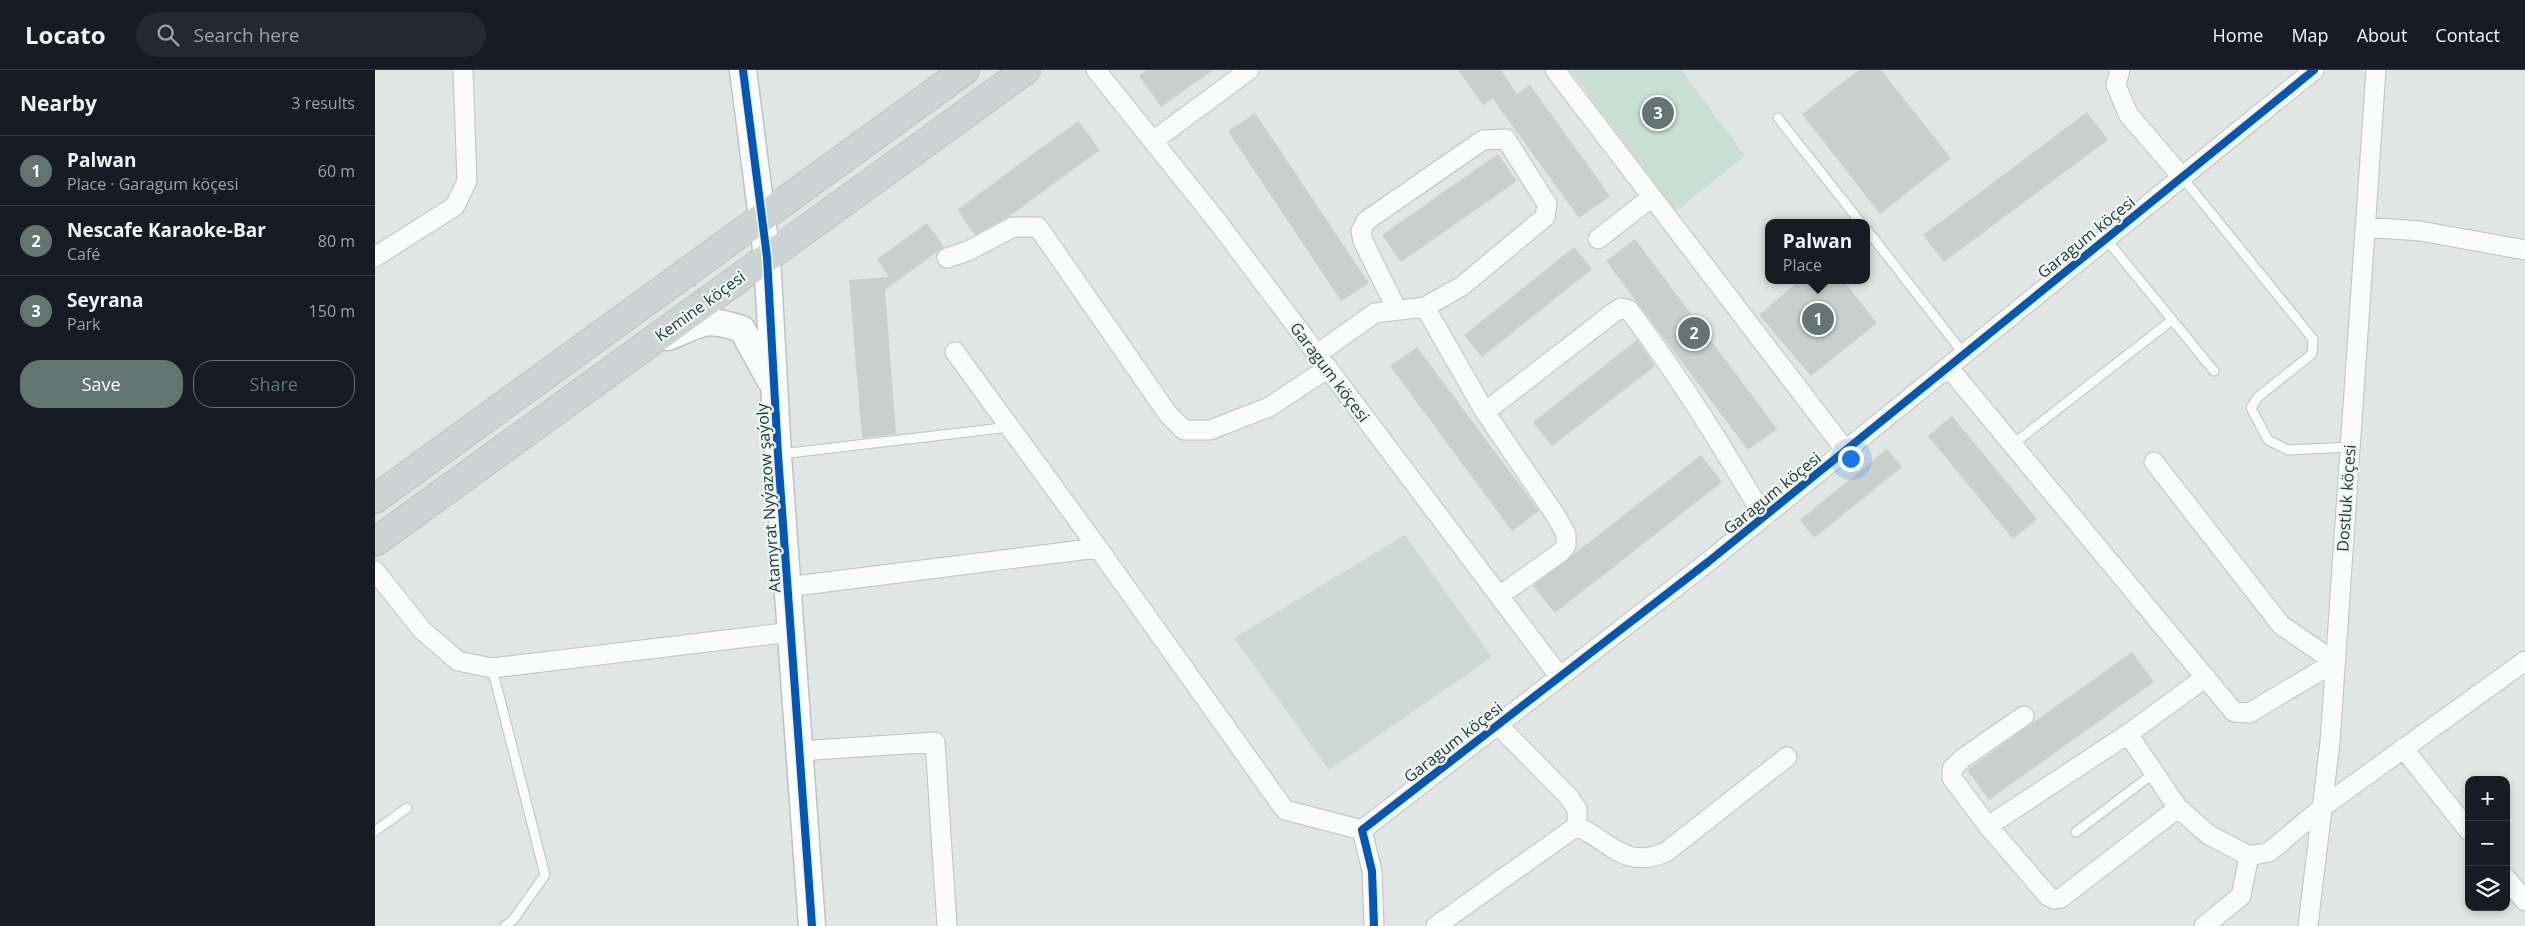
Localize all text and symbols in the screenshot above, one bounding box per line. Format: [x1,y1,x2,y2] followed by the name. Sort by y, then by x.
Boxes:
[136,12,486,57] search box
[25,18,106,51] text: Locato
[154,21,182,49] icon: search
[194,22,299,48] text: Search here
[2213,23,2263,47] text: Home
[2291,23,2329,47] text: Map
[2357,23,2407,47] text: About
[2435,23,2500,47] text: Contact
[20,89,97,117] text: Nearby
[291,92,355,114] text: 3 results
[1642,94,1674,132] pin: 3
[67,147,136,173] text: Palwan
[31,160,41,182] text: 1
[318,160,355,182] text: 60 m
[67,173,238,195] text: Place · Garagum köçesi
[2033,191,2139,283] street label: Garagum köçesi
[67,217,266,243] text: Nescafe Karaoke-Bar
[1765,219,1870,284] popup
[1783,228,1852,254] text: Palwan
[31,230,41,252] text: 2
[318,230,355,252] text: 80 m
[67,243,100,265] text: Café
[1783,254,1822,276] text: Place
[650,266,750,346] street label: Kemine köçesi
[67,287,144,313] text: Seyrana
[31,300,41,322] text: 3
[309,300,355,322] text: 150 m
[1802,300,1834,338] pin: 1
[67,313,100,335] text: Park
[1678,314,1710,352] pin: 2
[1285,318,1375,426] street label: Garagum köçesi
[20,360,183,408] button: Save
[193,360,355,408] button: Share
[750,402,786,593] street label: Atamyrat Nyýazow şaýoly
[2331,444,2361,552] street label: Dostluk köçesi
[1838,446,1864,472] your location
[1719,447,1825,539] street label: Garagum köçesi
[1399,696,1507,788] street label: Garagum köçesi
[2465,776,2510,911] map controls
[2465,776,2510,821] button: +
[2465,821,2510,866] button: −
[2465,866,2510,911] button: layers

